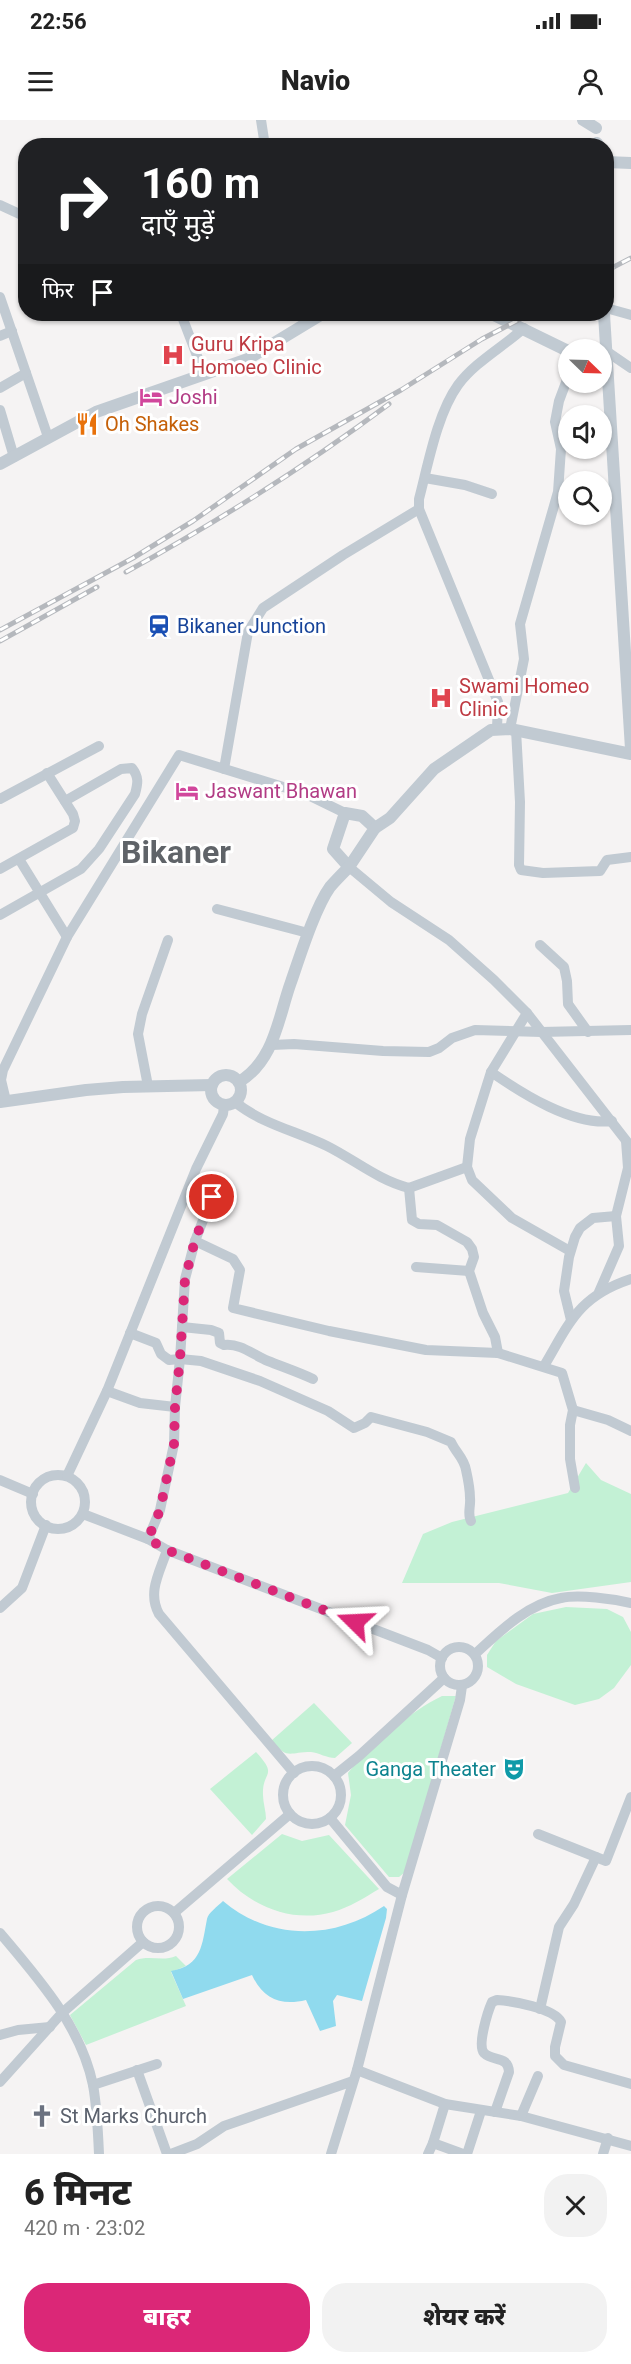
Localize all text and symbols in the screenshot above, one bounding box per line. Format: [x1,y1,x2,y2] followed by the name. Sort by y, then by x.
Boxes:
[30,9,87,34] text: 22:56
[24,65,57,98] icon: menu
[281,65,350,97] text: Navio
[574,65,607,98] icon: person
[141,159,260,208] text: 160 m
[42,162,120,240] icon: right
[141,209,215,241] text: दाएँ मुड़ें
[86,276,119,309] icon: arrive
[42,278,74,303] text: फिर
[191,332,322,379] place label: Guru Kripa Homoeo Clinic
[558,339,612,393] north arrow
[558,339,612,525] map controls
[160,342,186,368] hospital icon: Guru Kripa Homoeo Clinic
[138,384,164,410] hotel icon: Joshi
[169,385,218,409] place label: Joshi
[558,405,612,459] button: sound
[74,411,100,437] restaurant icon: Oh Shakes
[105,412,199,436] place label: Oh Shakes
[558,471,612,525] button: search
[146,613,172,639] station icon: Bikaner Junction
[177,614,326,638] place label: Bikaner Junction
[459,674,589,721] place label: Swami Homeo Clinic
[428,685,454,711] hospital icon: Swami Homeo Clinic
[174,778,200,804] hotel icon: Jaswant Bhawan
[205,779,357,803] place label: Jaswant Bhawan
[121,833,231,871] district label: Bikaner
[186,1171,237,1222] pin
[195,1180,228,1213] icon: arrive
[323,1590,387,1654] position arrow
[501,1756,527,1782] theatre icon: Ganga Theater
[365,1757,496,1781] place label: Ganga Theater
[29,2103,55,2129] church icon: St Marks Church
[60,2104,207,2128] place label: St Marks Church
[24,2172,131,2214] text: 6 मिनट
[544,2174,607,2237] button: close
[24,2216,145,2240] text: 420 m · 23:02
[24,2283,310,2352] button: बाहर
[322,2283,607,2352] button: शेयर करें

